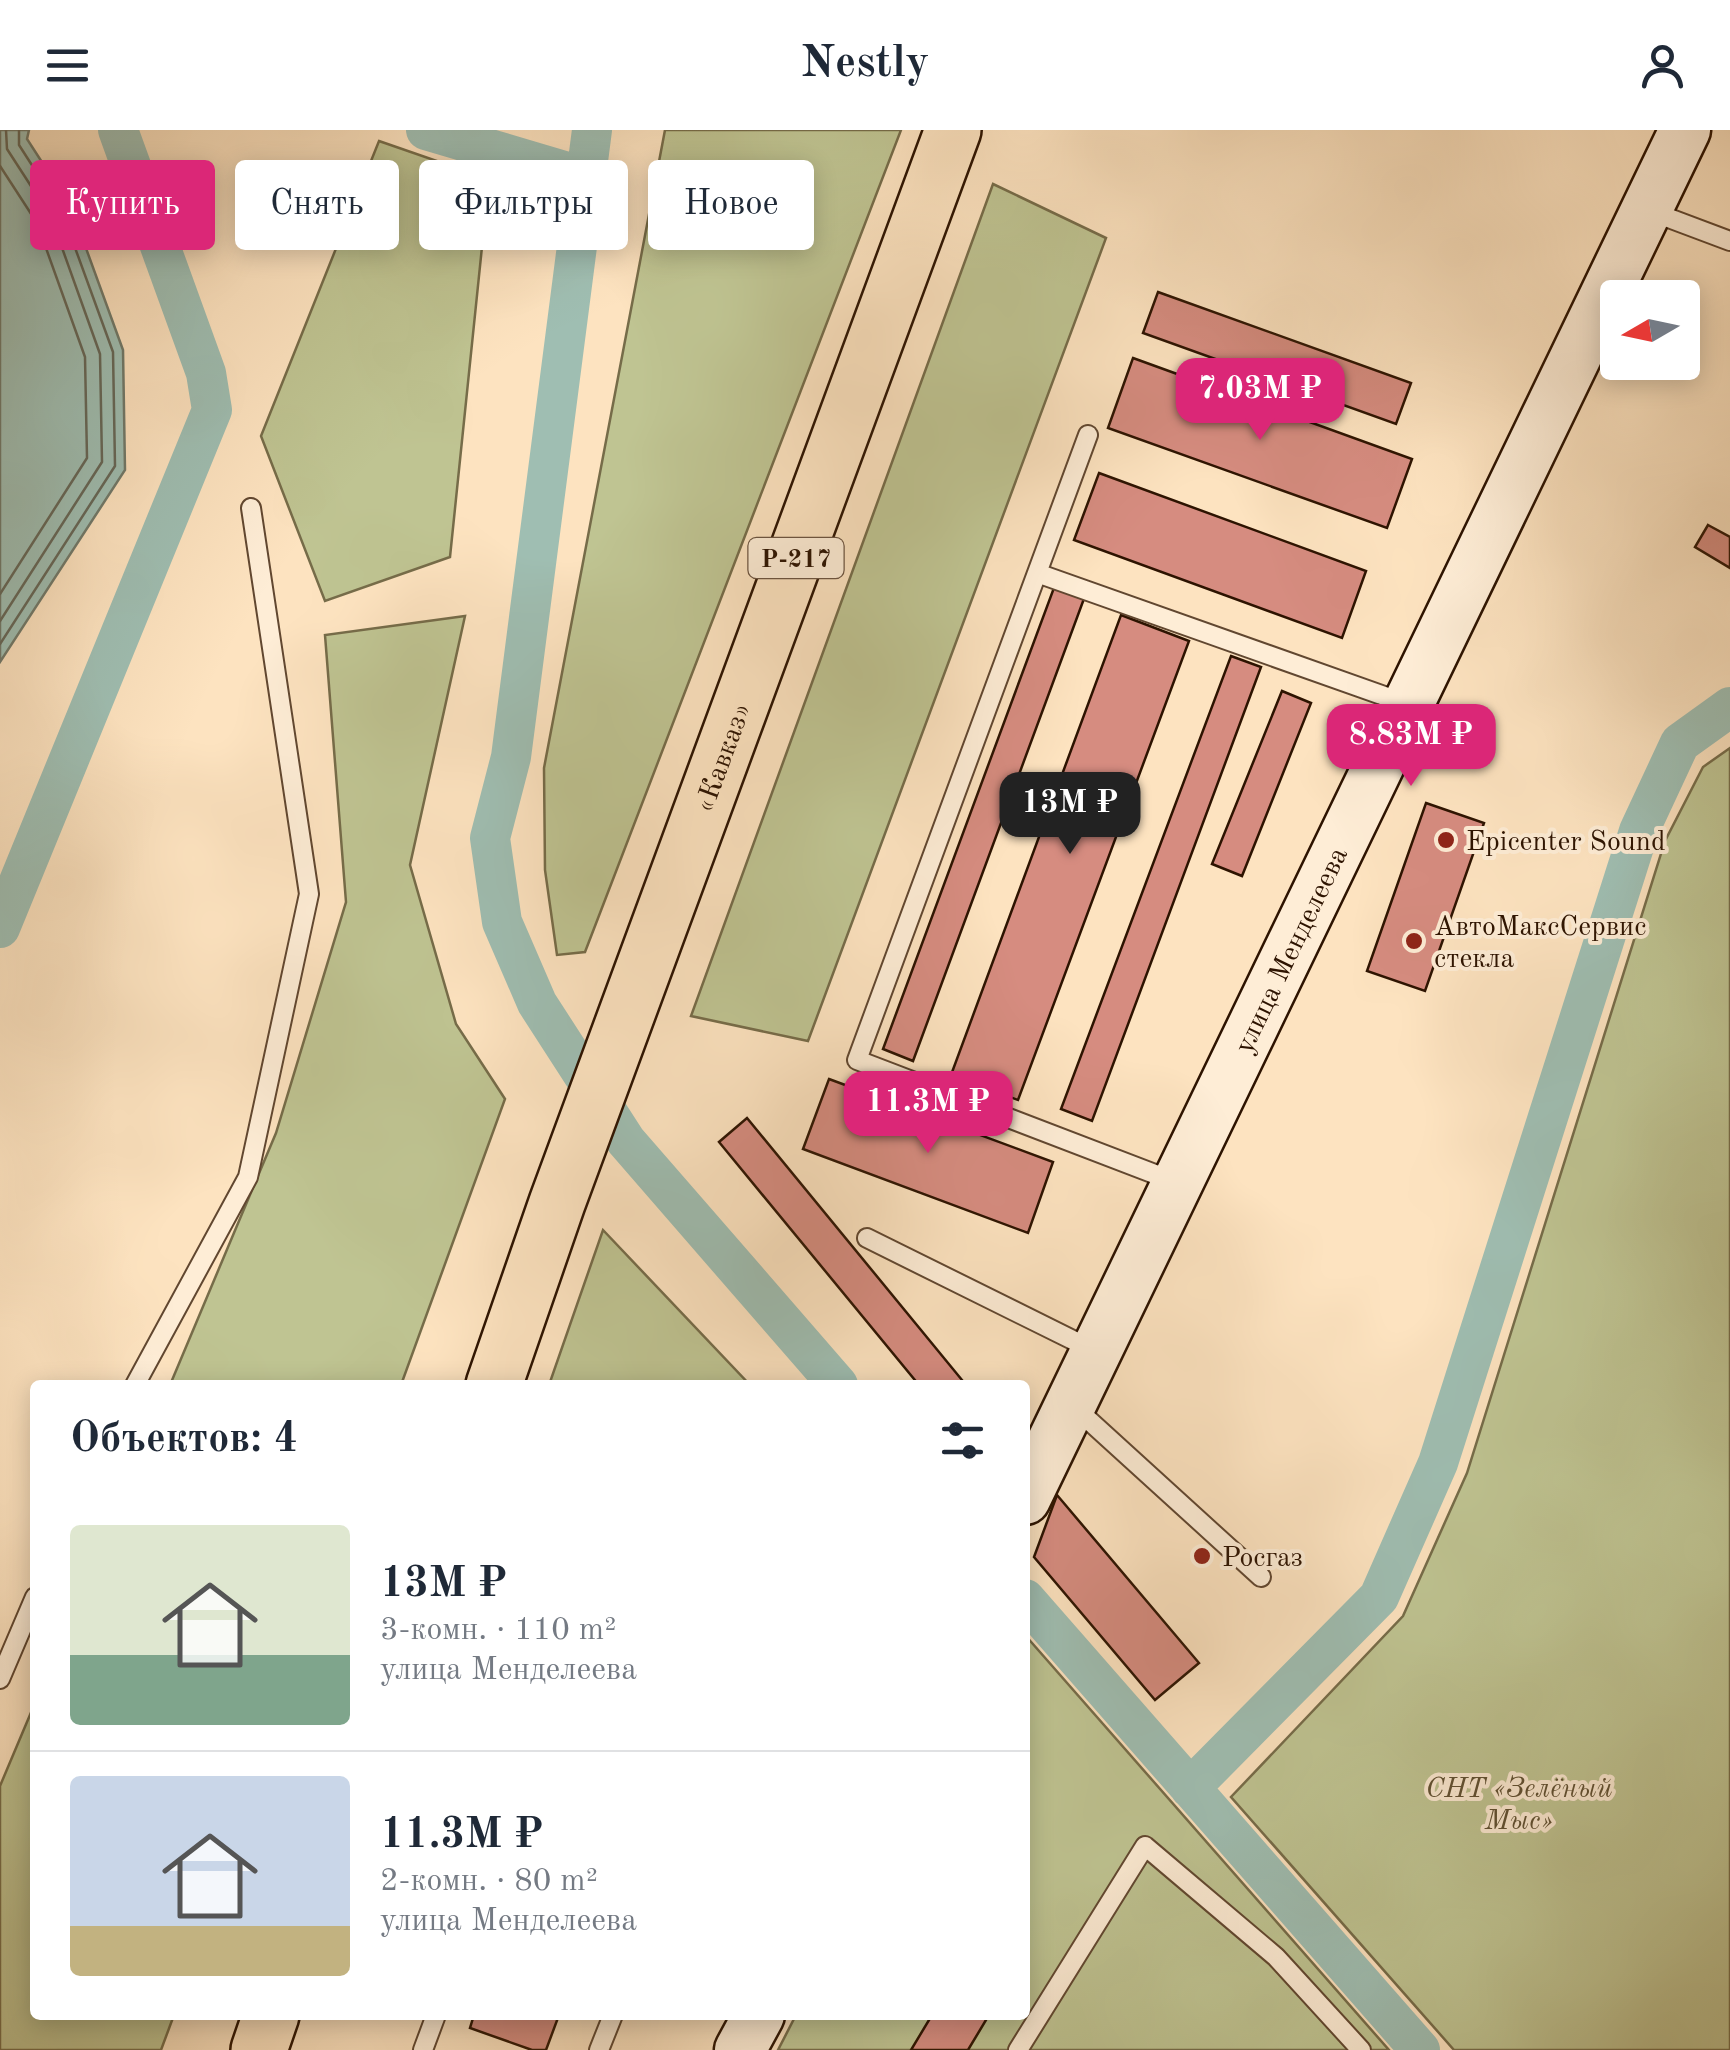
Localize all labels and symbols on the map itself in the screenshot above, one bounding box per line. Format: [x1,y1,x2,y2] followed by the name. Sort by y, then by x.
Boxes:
[1600,280,1700,380] north arrow
[1168,358,1352,443] pin: 7.03M ₽
[748,538,844,578] road number: Р-217
[691,699,757,817] street label: «Кавказ»
[1319,704,1503,789] pin: 8.83M ₽
[1000,772,1140,857] pin: 13M ₽
[1435,829,1457,851] marker: Epicenter Sound
[1466,829,1666,857] place label: Epicenter Sound
[1231,843,1354,1058] street label: улица Менделеева
[1434,914,1646,974] place label: АвтоМаксСервис стекла
[1403,930,1425,952] marker: АвтоМаксСервис стекла
[836,1071,1020,1156] pin: 11.3M ₽
[1191,1545,1213,1567] marker: Росгаз
[1222,1545,1303,1573] place label: Росгаз
[1425,1775,1613,1836] park label: СНТ «Зелёный Мыс»

